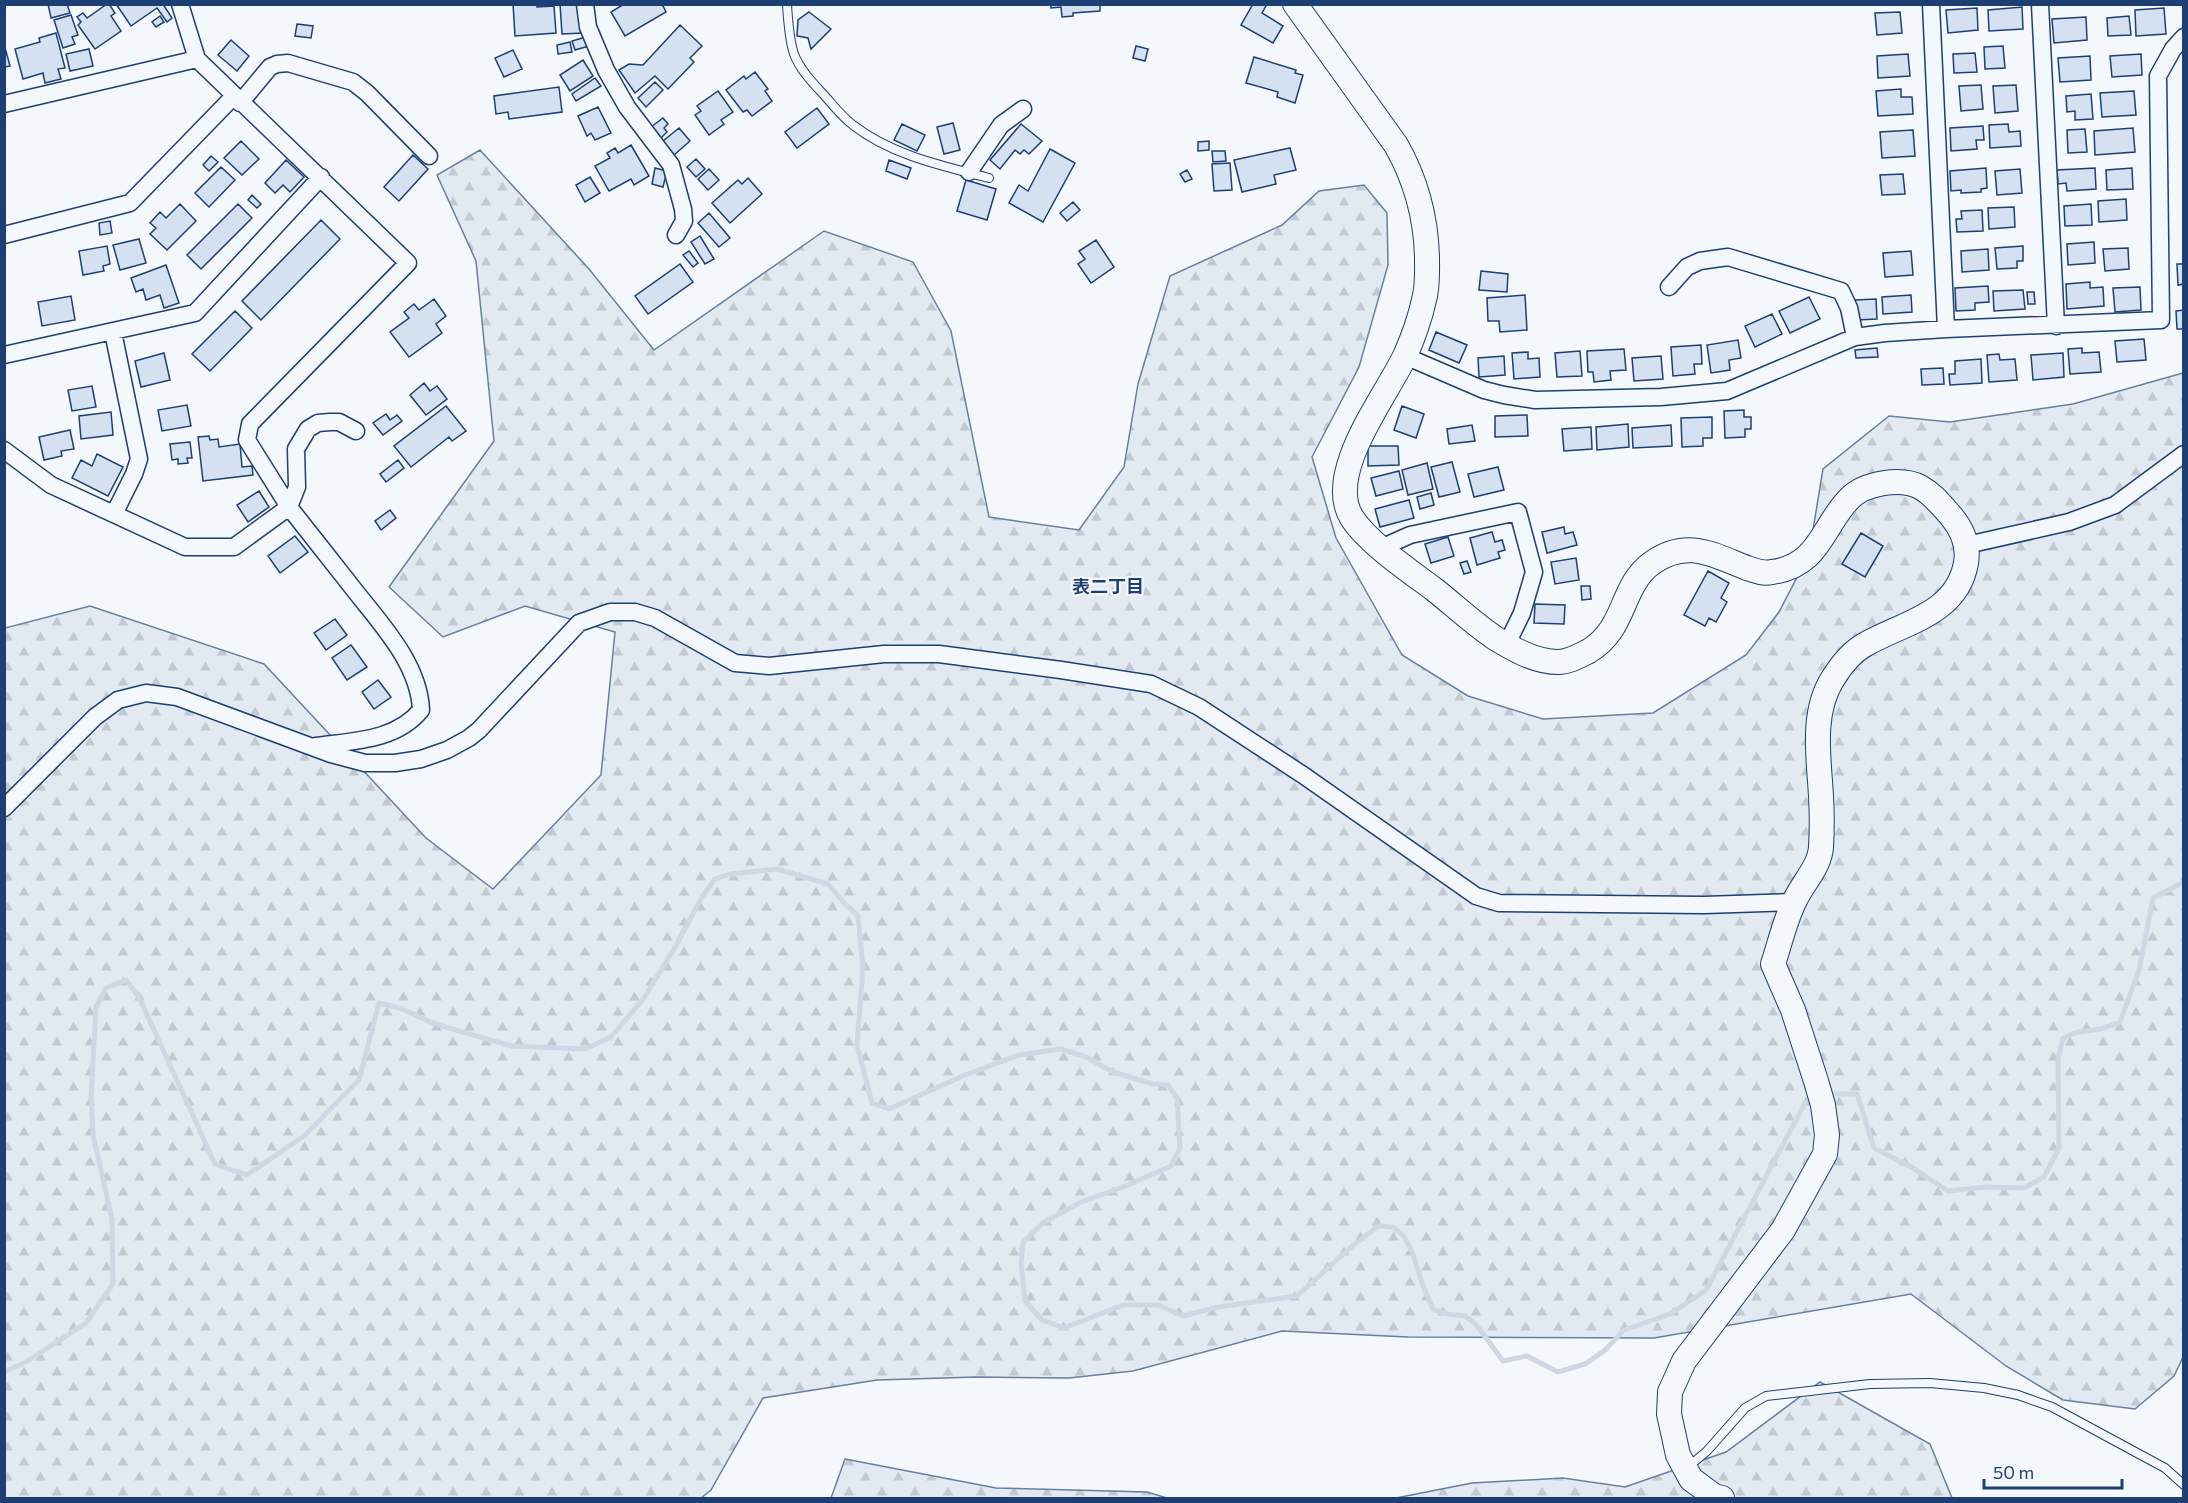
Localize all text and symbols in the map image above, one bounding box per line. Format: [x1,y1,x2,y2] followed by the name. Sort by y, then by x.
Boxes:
[1072,575,1144,597] district label: 表二丁目
[1984,1452,2122,1490] scale bar
[1993,1461,2034,1483] text: 50 m

